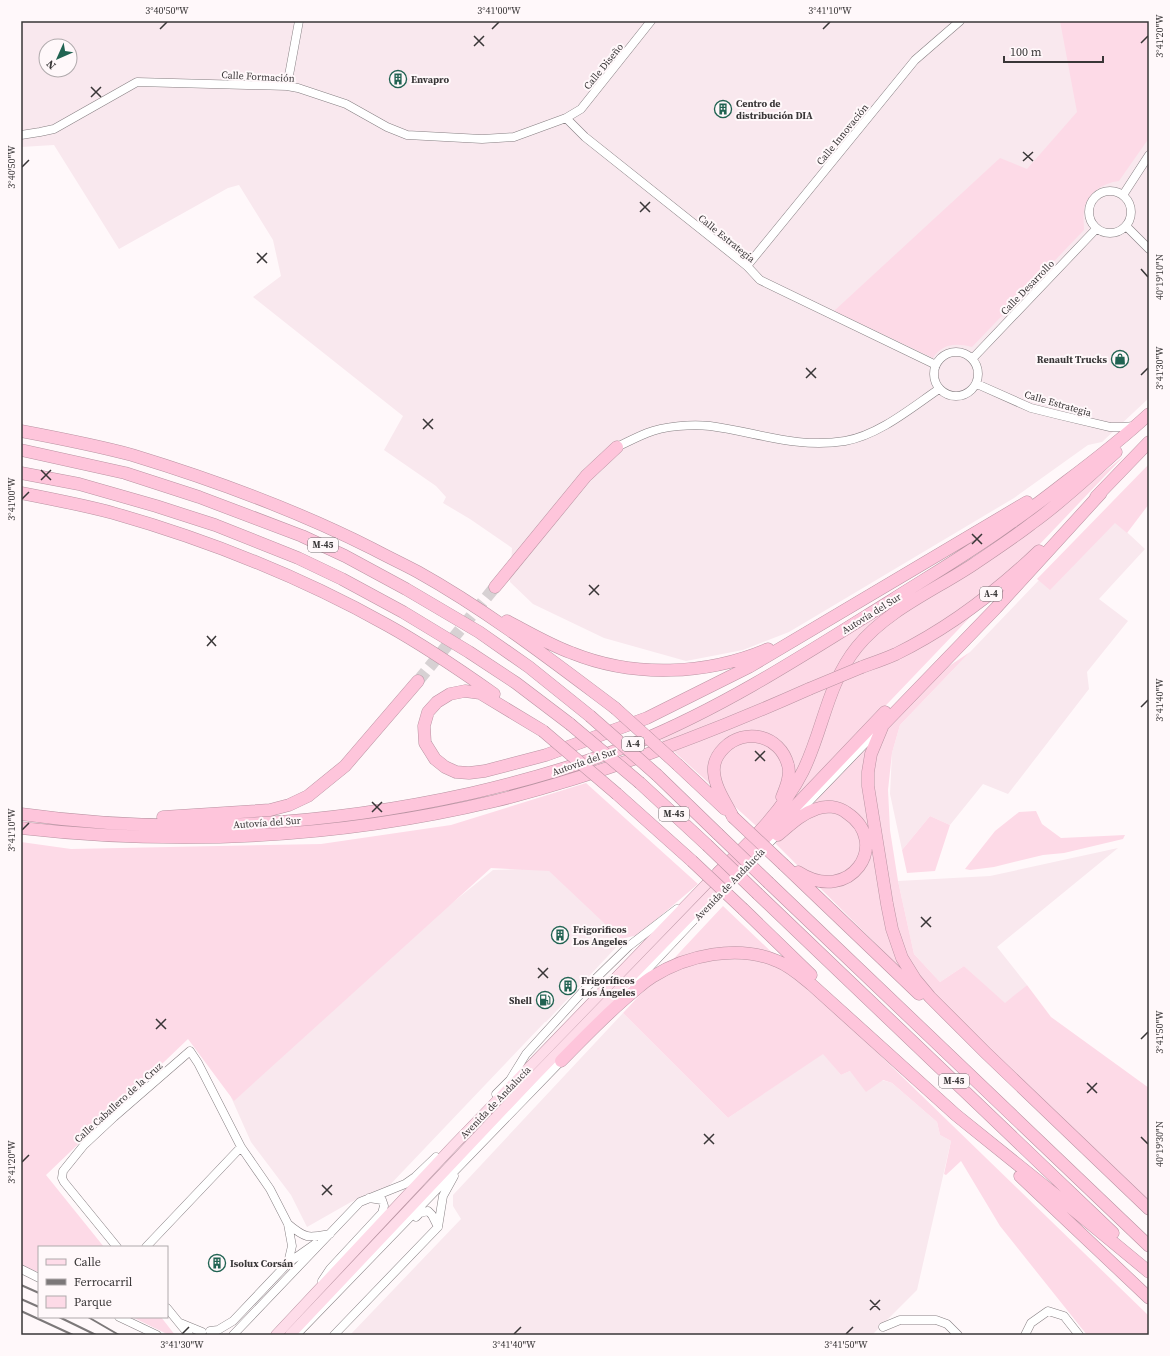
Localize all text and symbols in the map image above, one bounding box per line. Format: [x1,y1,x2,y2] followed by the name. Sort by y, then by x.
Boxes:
[145,4,189,17] text: 3°40'50"W
[477,4,521,17] text: 3°41'00"W
[808,4,852,17] text: 3°41'10"W
[1153,14,1166,58] text: 3°41'20"W
[38,38,78,78] north arrow
[1004,38,1103,64] scale bar
[581,40,626,92] street label: Calle Diseño
[1010,44,1042,60] text: 100 m
[43,57,59,73] text: N
[221,68,295,85] street label: Calle Formación
[388,69,408,89] building icon: Envapro
[411,73,450,86] place label: Envapro
[736,97,813,122] place label: Centro de distribución DIA
[713,99,733,119] building icon: Centro de distribución DIA
[814,101,871,168] street label: Calle Innovación
[5,145,18,189] text: 3°40'50"W
[696,212,758,266] street label: Calle Estrategia
[1153,254,1166,300] text: 40°19'10"N
[998,257,1057,318] street label: Calle Desarrollo
[1153,346,1166,390] text: 3°41'30"W
[1110,349,1130,369] shop icon: Renault Trucks
[1037,353,1107,366] place label: Renault Trucks
[1023,388,1094,420] street label: Calle Estrategia
[5,477,18,521] text: 3°41'00"W
[308,538,338,552] road number: M-45
[980,587,1002,601] road number: A-4
[839,590,904,637] street label: Autovía del Sur
[1153,678,1166,722] text: 3°41'40"W
[622,737,644,751] road number: A-4
[550,744,619,779] street label: Autovía del Sur
[659,807,689,821] road number: M-45
[5,808,18,852] text: 3°41'10"W
[233,814,302,831] street label: Autovía del Sur
[691,845,768,923] street label: Avenida de Andalucía
[573,923,628,948] place label: Frigorificos Los Angeles
[550,925,570,945] building icon: Frigorificos Los Angeles
[581,974,636,999] place label: Frigoríficos Los Ángeles
[558,976,578,996] building icon: Frigoríficos Los Ángeles
[535,990,555,1010] fuel station icon: Shell
[509,994,532,1007] place label: Shell
[1153,1010,1166,1054] text: 3°41'50"W
[71,1059,166,1145] street label: Calle Caballero de la Cruz
[457,1063,534,1141] street label: Avenida de Andalucía
[939,1074,969,1088] road number: M-45
[1153,1121,1166,1167] text: 40°19'30"N
[5,1140,18,1184] text: 3°41'20"W
[38,1246,168,1318] legend
[207,1253,227,1273] building icon: Isolux Corsán
[74,1254,101,1270] text: Calle
[230,1257,293,1270] place label: Isolux Corsán
[74,1274,133,1290] text: Ferrocarril
[74,1294,112,1310] text: Parque
[160,1338,204,1351] text: 3°41'30"W
[492,1338,536,1351] text: 3°41'40"W
[824,1338,868,1351] text: 3°41'50"W

